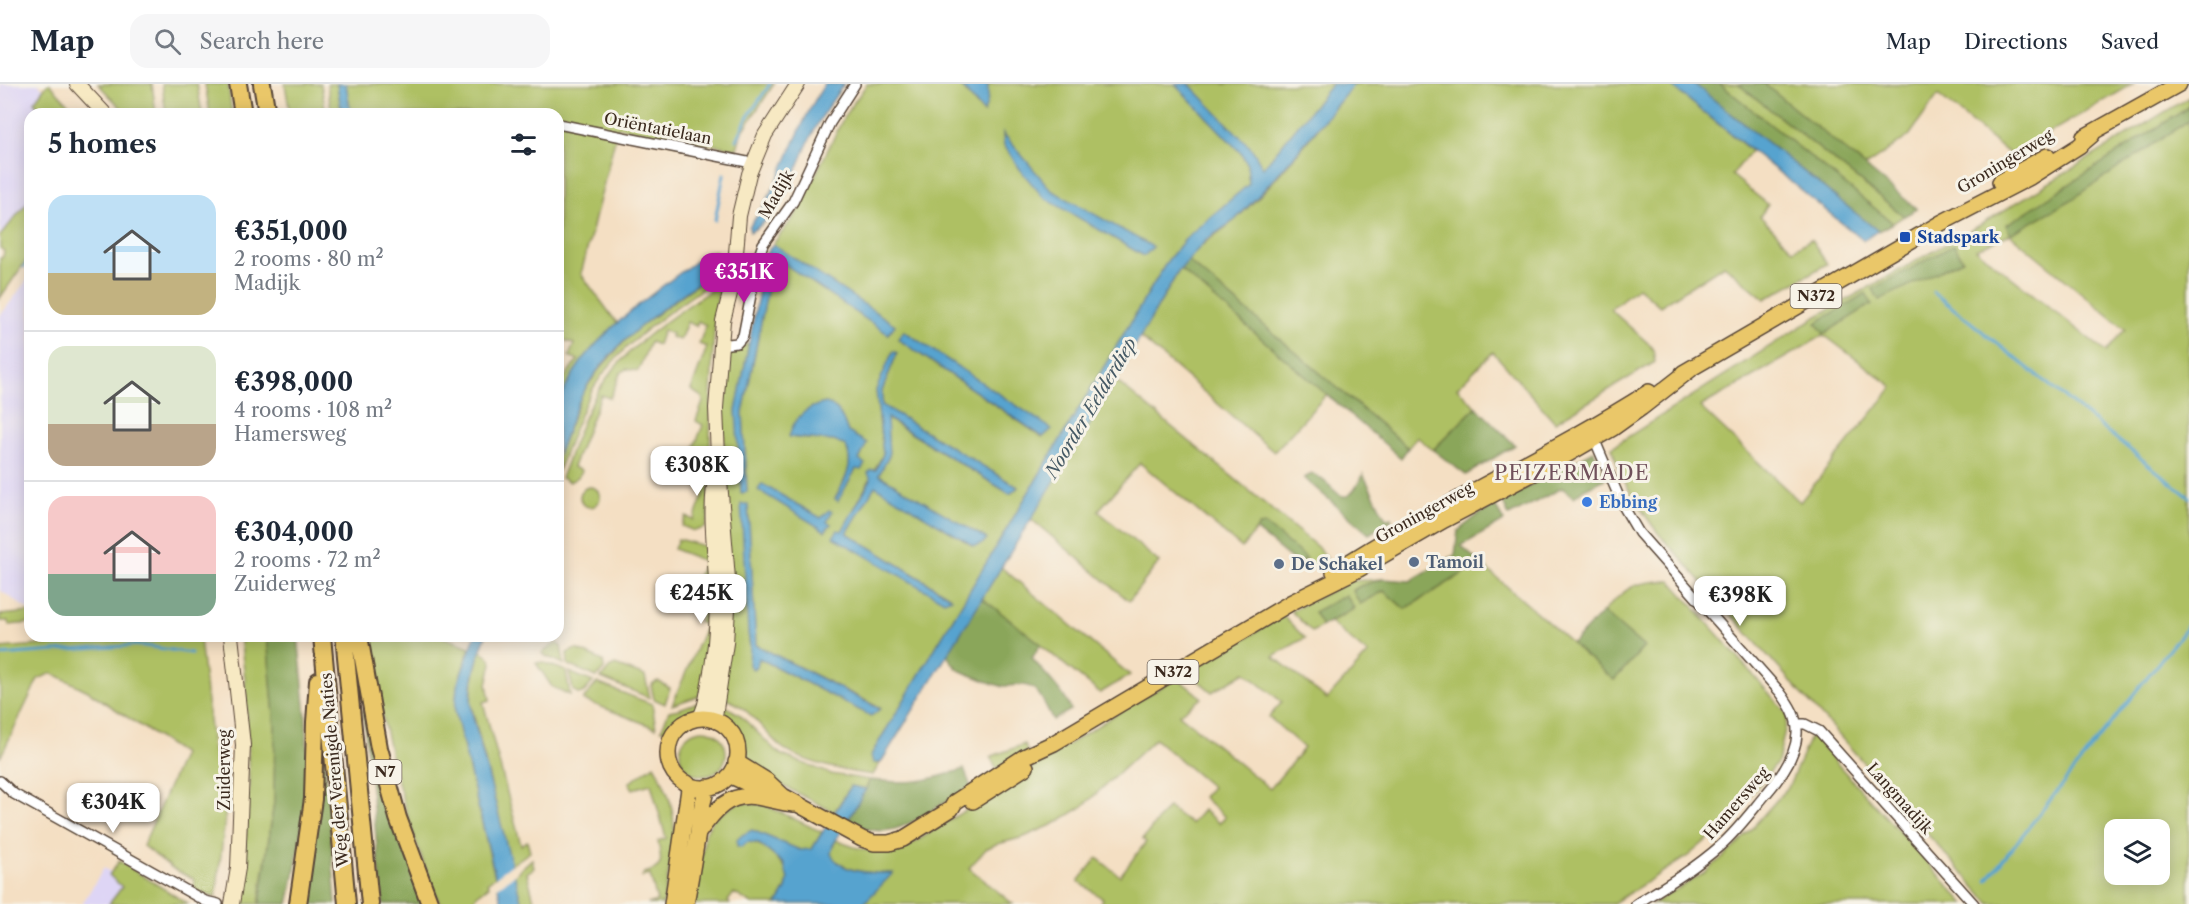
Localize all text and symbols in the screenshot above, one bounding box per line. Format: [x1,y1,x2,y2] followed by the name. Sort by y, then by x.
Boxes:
[130,14,550,68] search box
[30,24,94,58] text: Map
[151,25,184,58] icon: search
[199,28,324,55] text: Search here
[1886,29,1931,54] text: Map
[1964,29,2068,54] text: Directions
[2101,29,2159,54] text: Saved
[603,108,713,148] street label: Oriëntatielaan
[1953,124,2057,197] street label: Groningerweg
[48,128,157,160] text: 5 homes
[507,128,540,161] icon: filters
[754,165,798,222] street label: Madijk
[234,215,348,247] text: €351,000
[96,219,168,291] icon: home
[1917,227,2000,247] place label: Stadspark
[1898,230,1912,244] marker: Stadspark
[234,247,384,271] text: 2 rooms · 80 m²
[702,253,786,304] pin: €351K
[714,260,774,284] text: €351K
[234,271,300,295] text: Madijk
[1790,284,1842,308] road number: N372
[1039,334,1142,484] water label: Noorder Eelderdiep
[234,366,353,398] text: €398,000
[96,370,168,442] icon: home
[234,398,392,422] text: 4 rooms · 108 m²
[234,422,346,446] text: Hamersweg
[655,446,739,497] pin: €308K
[664,453,730,477] text: €308K
[1494,461,1650,485] district label: PEIZERMADE
[1372,477,1477,547] street label: Groningerweg
[1599,492,1658,512] place label: Ebbing
[1580,495,1594,509] marker: Ebbing
[234,516,354,548] text: €304,000
[96,520,168,592] icon: home
[234,548,381,572] text: 2 rooms · 72 m²
[1426,552,1484,572] place label: Tamoil
[1291,554,1383,574] place label: De Schakel
[1407,555,1421,569] marker: Tamoil
[1272,557,1286,571] marker: De Schakel
[234,572,335,596] text: Zuiderweg
[659,574,743,625] pin: €245K
[1698,576,1782,627] pin: €398K
[669,581,733,605] text: €245K
[1708,583,1772,607] text: €398K
[1148,660,1198,684] road number: N372
[316,672,353,869] street label: Weg der Verenigde Naties
[214,729,234,811] street label: Zuiderweg
[1863,758,1938,838] street label: Langmadijk
[368,760,402,784] road number: N7
[1699,762,1773,843] street label: Hamersweg
[71,783,155,834] pin: €304K
[81,790,145,814] text: €304K
[2104,819,2170,885] map controls
[2104,819,2170,885] button: layers

